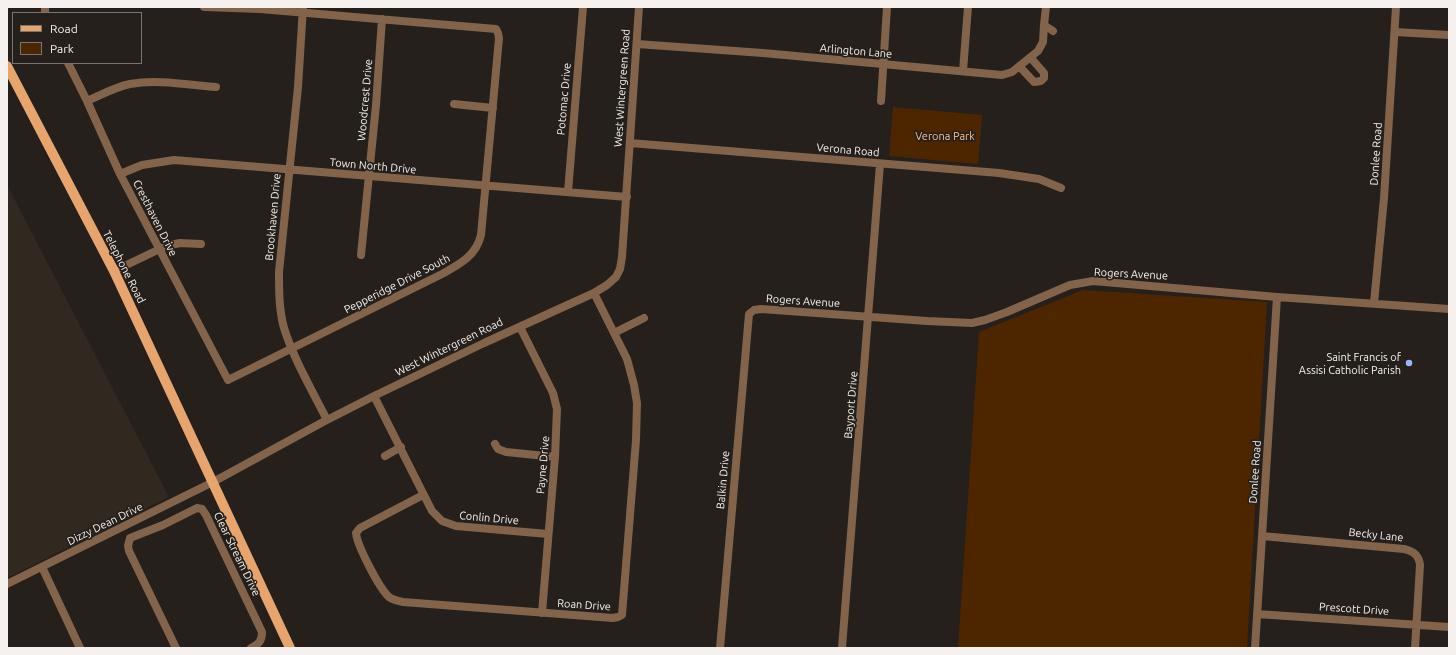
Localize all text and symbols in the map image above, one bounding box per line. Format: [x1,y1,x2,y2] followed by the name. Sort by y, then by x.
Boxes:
[12,12,142,64] legend
[50,22,78,35] text: Road
[611,29,633,147] street label: West Wintergreen Road
[819,41,893,61] street label: Arlington Lane
[50,42,74,55] text: Park
[355,58,375,142] street label: Woodcrest Drive
[554,62,574,136] street label: Potomac Drive
[1367,122,1385,186] street label: Donlee Road
[915,129,975,143] park label: Verona Park
[816,141,880,159] street label: Verona Road
[329,156,417,176] street label: Town North Drive
[263,173,283,261] street label: Brookhaven Drive
[130,177,180,259] street label: Cresthaven Drive
[100,228,148,306] street label: Telephone Road
[342,252,452,316] street label: Pepperidge Drive South
[1094,265,1168,283] street label: Rogers Avenue
[766,292,840,310] street label: Rogers Avenue
[393,315,505,379] street label: West Wintergreen Road
[1299,350,1401,376] place label: Saint Francis of Assisi Catholic Parish
[1404,358,1414,368] marker: Saint Francis of Assisi Catholic Parish
[841,371,861,439] street label: Bayport Drive
[534,435,552,495] street label: Payne Drive
[1246,440,1264,504] street label: Donlee Road
[714,450,732,510] street label: Balkin Drive
[65,500,145,548] street label: Dizzy Dean Drive
[459,509,519,527] street label: Conlin Drive
[211,510,263,598] street label: Clear Stream Drive
[1348,526,1404,544] street label: Becky Lane
[557,597,611,613] street label: Roan Drive
[1318,600,1390,618] street label: Prescott Drive

